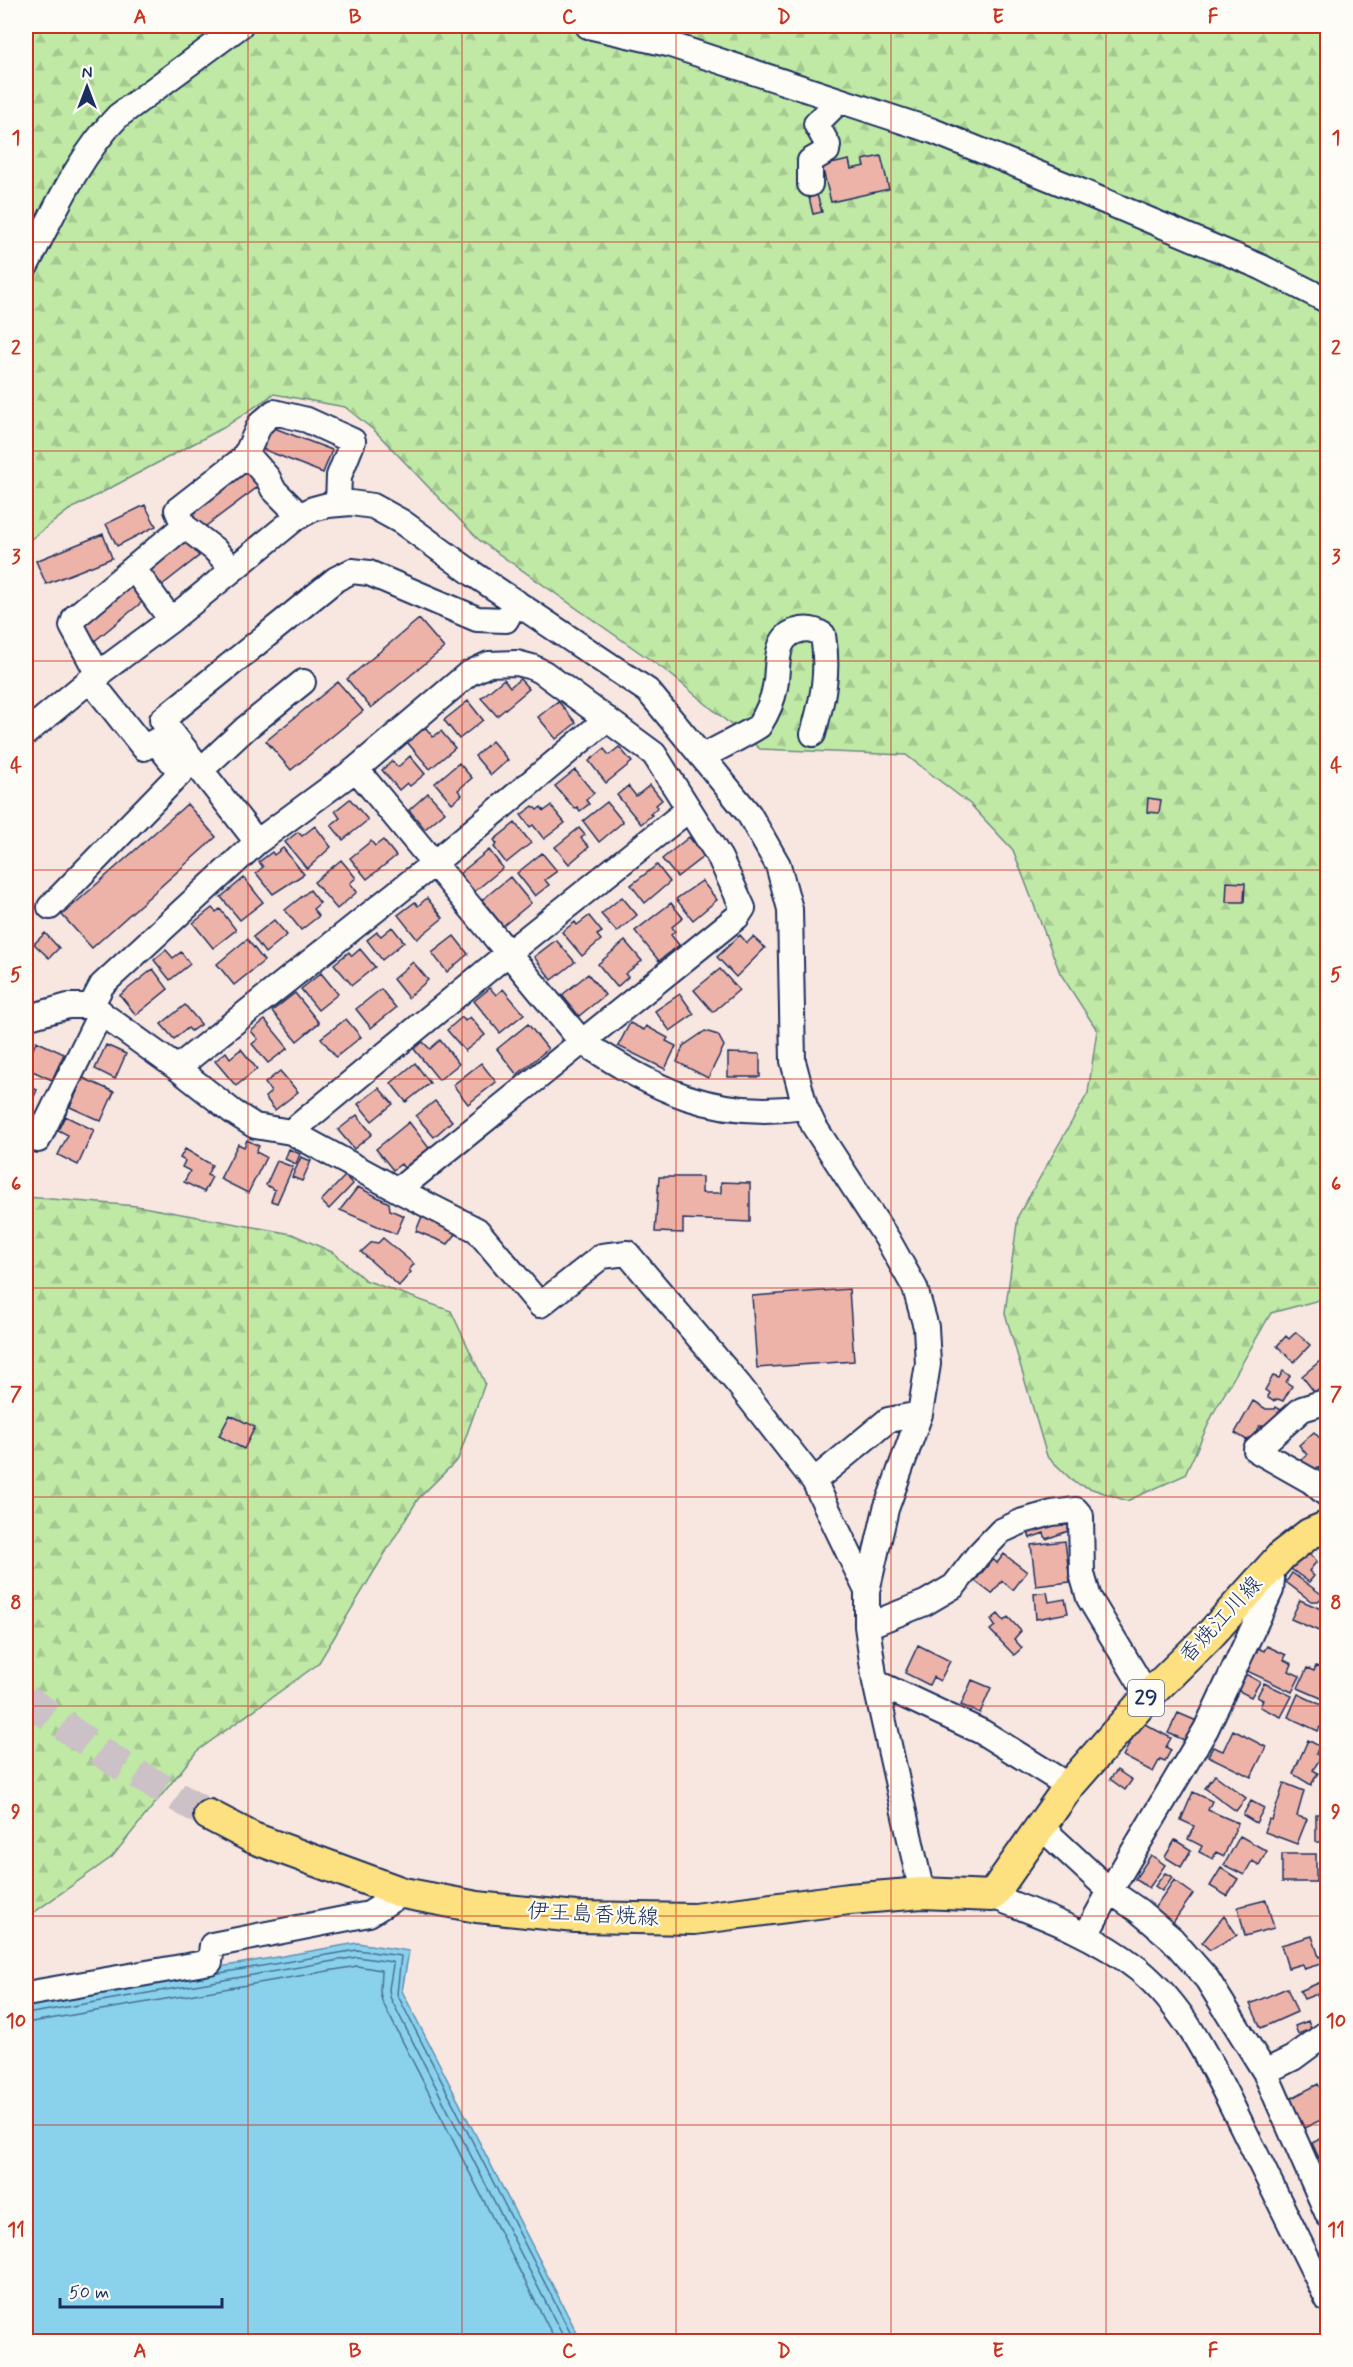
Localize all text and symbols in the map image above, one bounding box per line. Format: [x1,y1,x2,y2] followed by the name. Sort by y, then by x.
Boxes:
[133,4,147,31] text: A
[349,4,362,31] text: B
[562,4,577,31] text: C
[777,4,791,31] text: D
[992,4,1004,31] text: E
[1208,4,1219,31] text: F
[57,57,117,117] north arrow
[82,63,92,84] text: N
[12,125,20,152] text: 1
[1332,125,1340,152] text: 1
[11,335,21,362] text: 2
[1331,335,1341,362] text: 2
[11,544,21,571] text: 3
[1331,544,1341,571] text: 3
[10,753,22,780] text: 4
[1330,753,1342,780] text: 4
[10,962,22,989] text: 5
[1330,962,1342,989] text: 5
[11,1171,21,1198] text: 6
[1331,1171,1341,1198] text: 6
[10,1381,22,1408] text: 7
[1330,1381,1342,1408] text: 7
[1173,1570,1269,1670] street label: 香焼江川線
[10,1590,22,1617] text: 8
[1330,1590,1342,1617] text: 8
[1128,1680,1164,1716] road number: 29
[11,1799,21,1826] text: 9
[1331,1799,1341,1826] text: 9
[526,1898,660,1932] street label: 伊王島香焼線
[6,2008,26,2035] text: 10
[1326,2008,1346,2035] text: 10
[7,2217,25,2244] text: 11
[1327,2217,1345,2244] text: 11
[60,2271,222,2309] scale bar
[69,2281,109,2305] text: 50 m
[133,2338,147,2365] text: A
[349,2338,362,2365] text: B
[562,2338,577,2365] text: C
[777,2338,791,2365] text: D
[992,2338,1004,2365] text: E
[1208,2338,1219,2365] text: F

